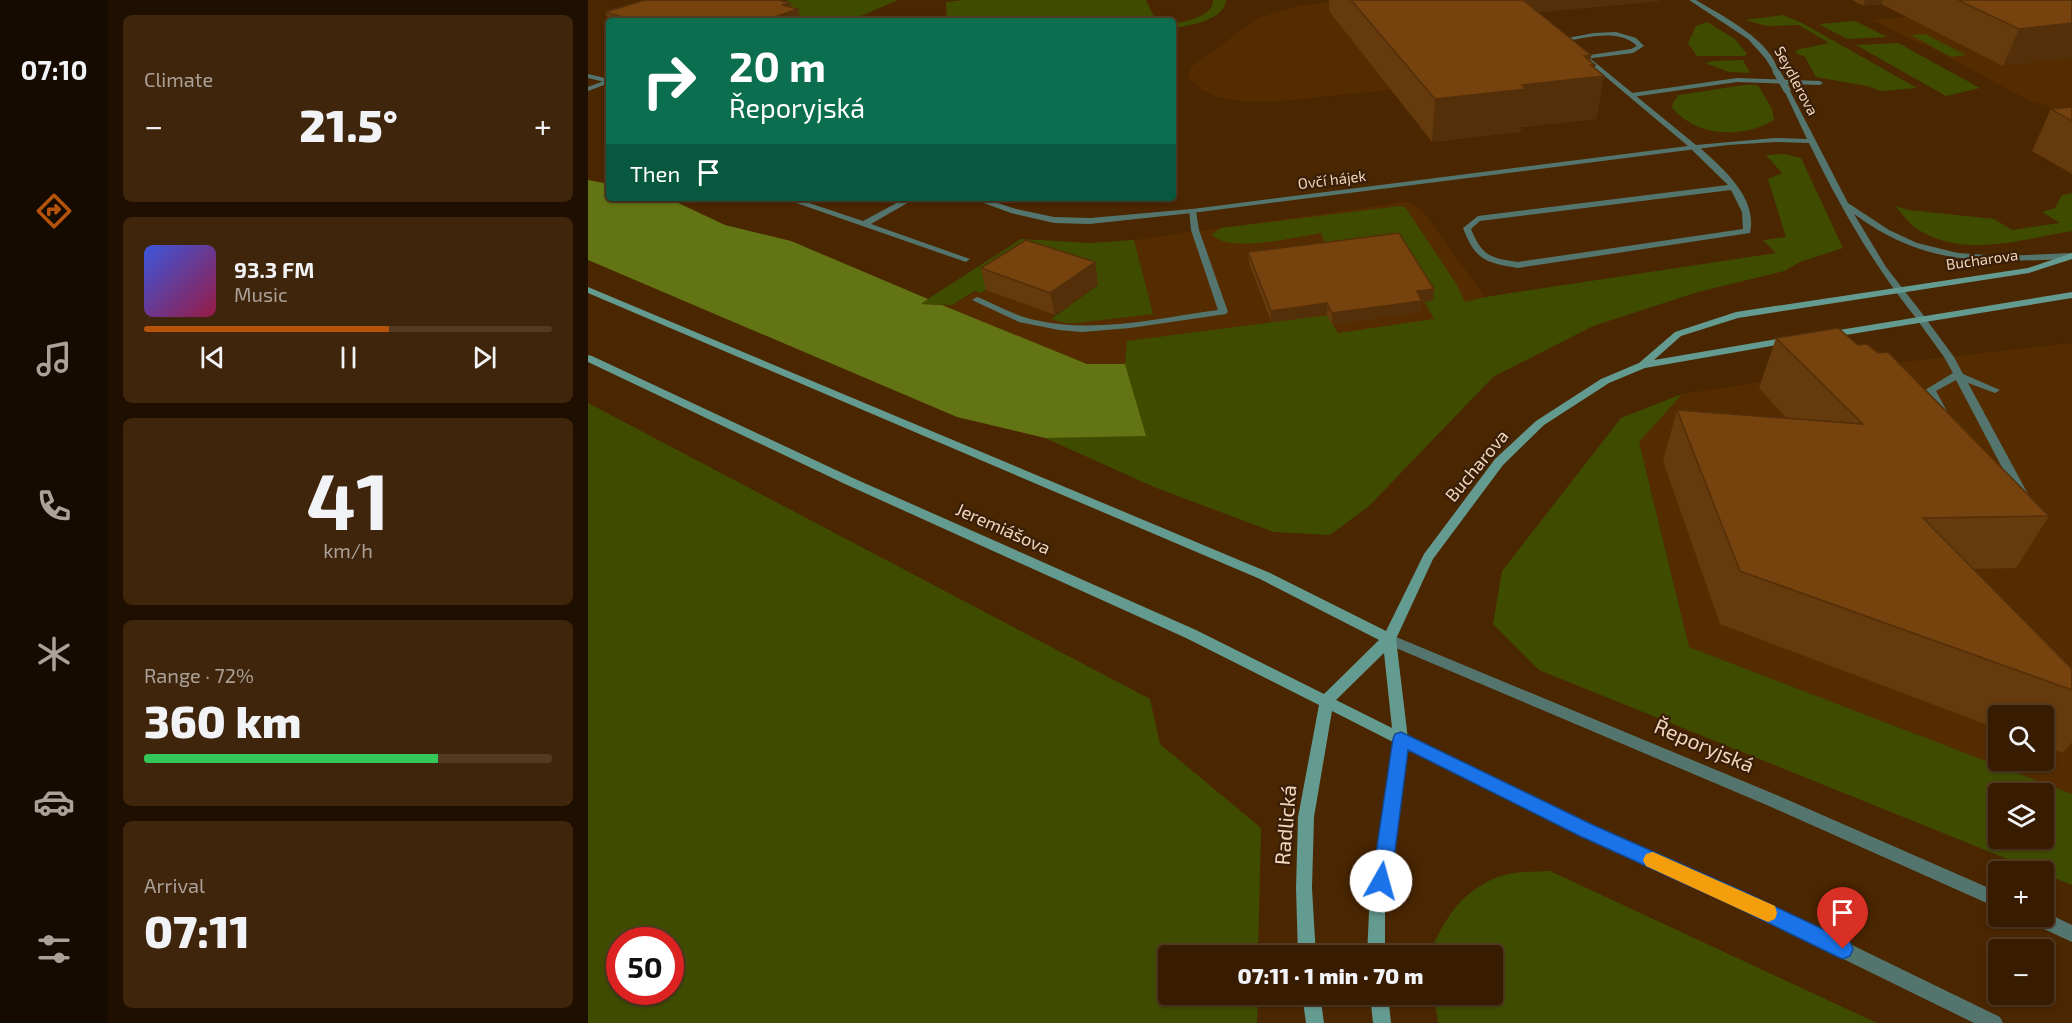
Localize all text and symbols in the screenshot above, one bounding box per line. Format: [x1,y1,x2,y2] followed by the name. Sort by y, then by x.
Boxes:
[729,40,826,90] text: 20 m
[630,42,708,120] icon: right
[1771,43,1823,118] street label: Seydlerova
[21,53,87,85] text: 07:10
[144,67,213,91] text: Climate
[729,91,865,123] text: Řeporyjská
[299,97,398,151] text: 21.5°
[144,105,163,145] text: −
[534,105,552,145] text: +
[692,156,725,189] icon: arrive
[630,160,680,186] text: Then
[1297,166,1368,193] street label: Ovčí hájek
[33,190,75,232] icon: directions
[1945,245,2019,273] street label: Bucharova
[234,256,314,282] text: 93.3 FM
[234,282,288,306] text: Music
[33,338,75,380] icon: music
[196,341,229,374] icon: previous
[332,341,365,374] icon: pause
[468,341,501,374] icon: next
[1440,425,1513,506] street label: Bucharova
[306,452,390,546] text: 41
[33,485,75,527] icon: phone
[953,497,1054,559] street label: Jeremiášova
[323,538,373,562] text: km/h
[33,633,75,675] icon: climate
[144,663,254,687] text: Range · 72%
[144,693,302,747] text: 360 km
[1988,705,2054,1005] map controls
[1988,705,2054,771] button: search
[1651,712,1758,778] street label: Řeporyjská
[33,781,75,823] icon: car
[1988,783,2054,849] button: layers
[1269,784,1300,866] street label: Radlická
[1349,849,1413,913] position arrow
[1988,861,2054,927] button: +
[144,873,205,897] text: Arrival
[1817,887,1868,949] pin
[1826,896,1859,929] icon: arrive
[144,903,250,957] text: 07:11
[606,927,684,1005] speed limit sign: 50
[33,928,75,970] icon: filters
[1988,939,2054,1005] button: −
[1238,962,1423,988] text: 07:11 · 1 min · 70 m

